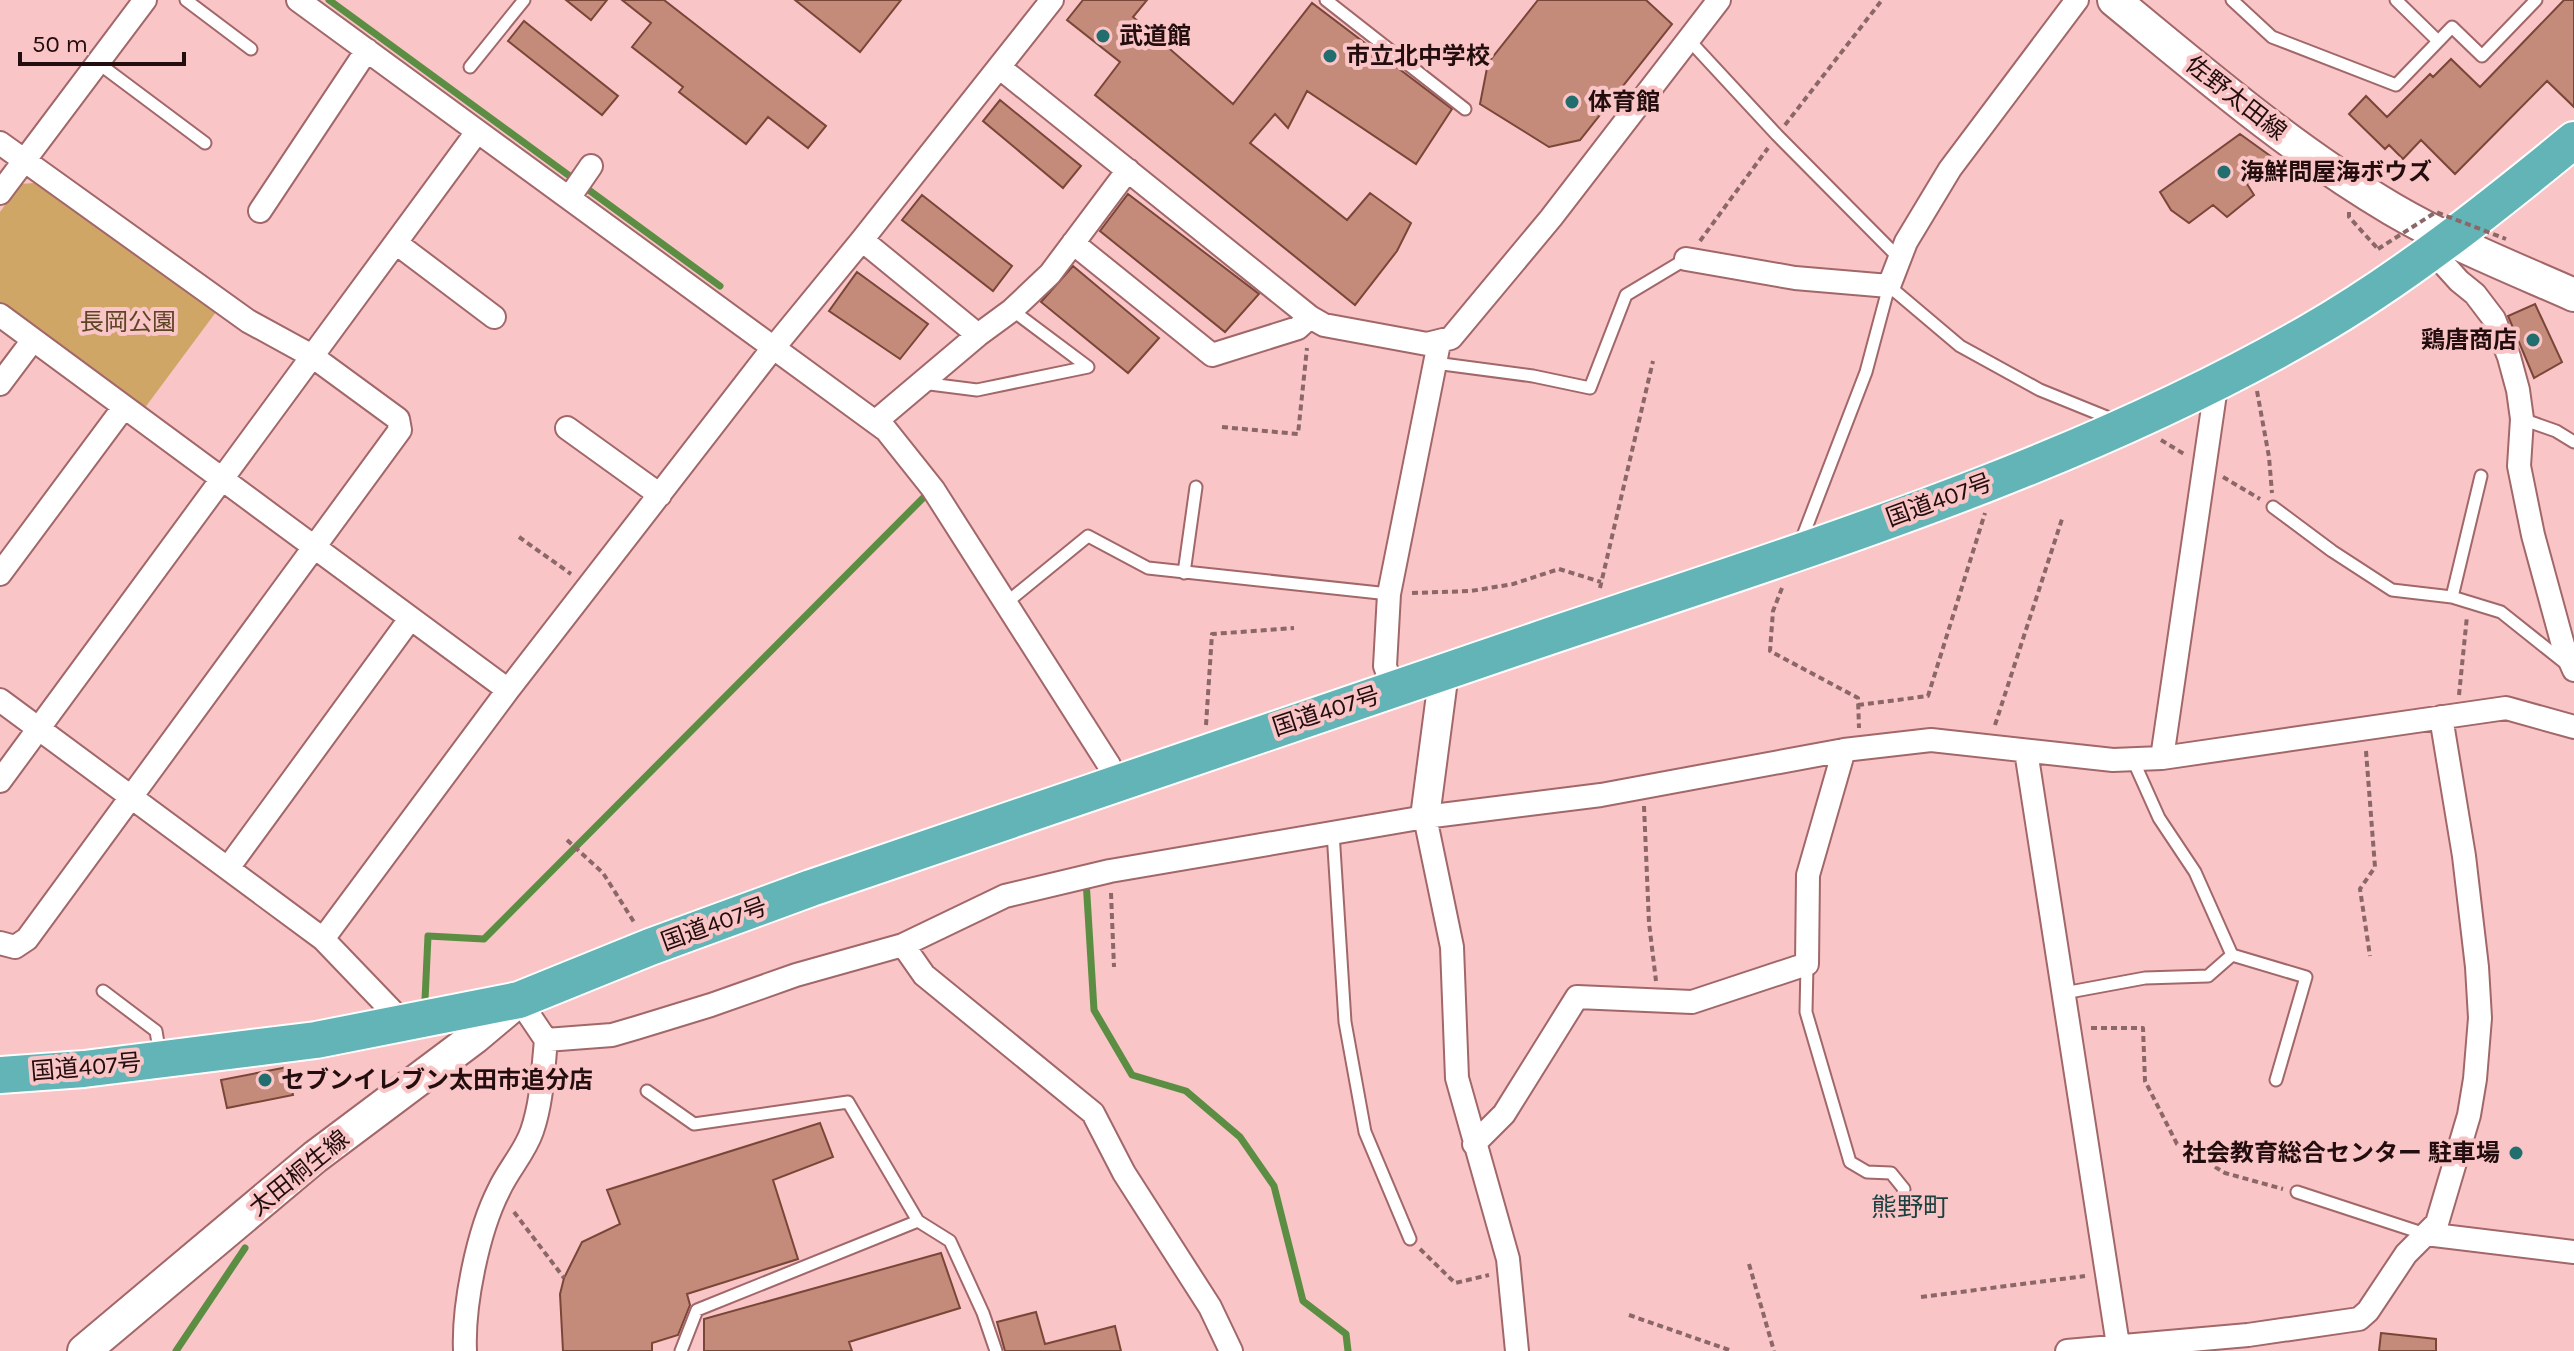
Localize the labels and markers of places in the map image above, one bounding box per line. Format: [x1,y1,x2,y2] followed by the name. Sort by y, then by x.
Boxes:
[1119,22,1191,50] place label: 武道館
[1094,27,1112,45] marker: 武道館
[1346,42,1490,70] place label: 市立北中学校
[1321,47,1339,65] marker: 市立北中学校
[1588,88,1660,116] place label: 体育館
[1563,93,1581,111] marker: 体育館
[2240,158,2432,186] place label: 海鮮問屋海ボウズ
[2215,163,2233,181] marker: 海鮮問屋海ボウズ
[2421,326,2517,354] place label: 鶏唐商店
[2524,331,2542,349] marker: 鶏唐商店
[281,1066,593,1094] place label: セブンイレブン太田市追分店
[256,1071,274,1089] marker: セブンイレブン太田市追分店
[2182,1139,2500,1167] place label: 社会教育総合センター 駐車場
[2507,1144,2525,1162] marker: 社会教育総合センター 駐車場

